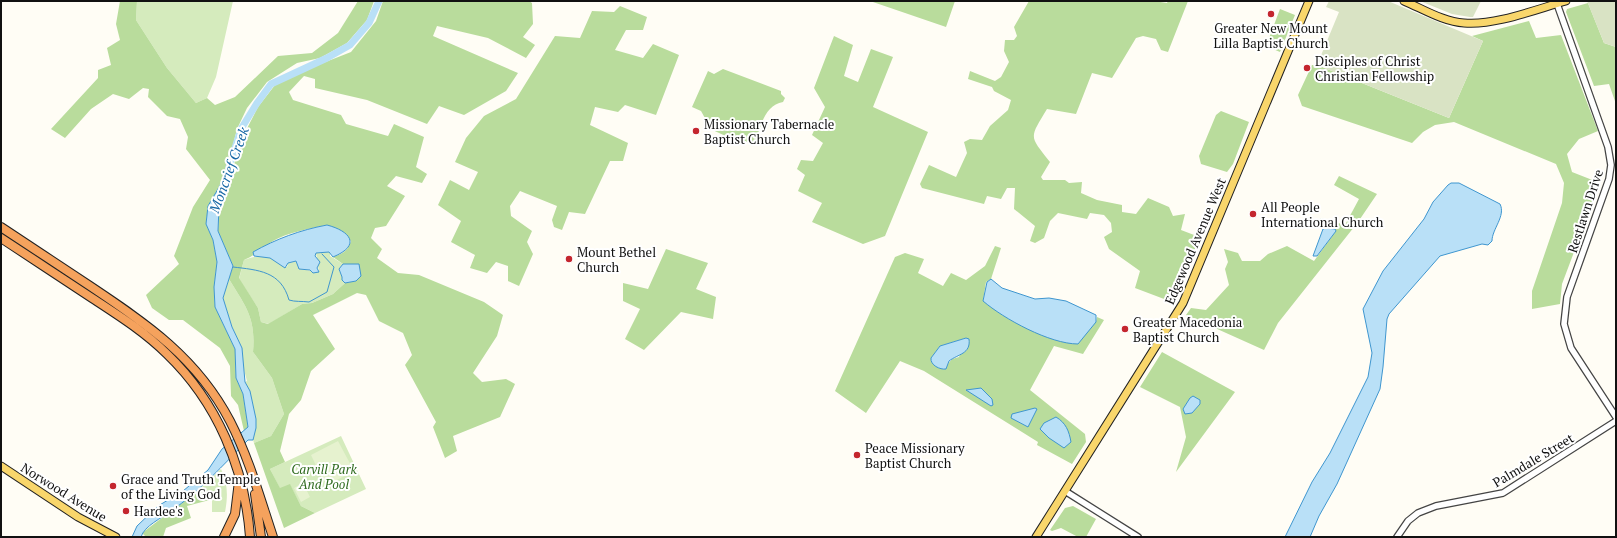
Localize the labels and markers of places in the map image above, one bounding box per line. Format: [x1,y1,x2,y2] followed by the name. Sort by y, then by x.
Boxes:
[1266,9,1276,19] marker: Greater New Mount Lilla Baptist Church
[1214,19,1329,52] place label: Greater New Mount Lilla Baptist Church
[1315,52,1434,85] place label: Disciples of Christ Christian Fellowship
[1302,63,1312,73] marker: Disciples of Christ Christian Fellowship
[704,115,834,148] place label: Missionary Tabernacle Baptist Church
[691,126,701,136] marker: Missionary Tabernacle Baptist Church
[1261,198,1384,231] place label: All People International Church
[1248,209,1258,219] marker: All People International Church
[577,243,656,276] place label: Mount Bethel Church
[564,254,574,264] marker: Mount Bethel Church
[1133,313,1243,346] place label: Greater Macedonia Baptist Church
[1120,324,1130,334] marker: Greater Macedonia Baptist Church
[865,439,965,472] place label: Peace Missionary Baptist Church
[852,450,862,460] marker: Peace Missionary Baptist Church
[121,470,260,503] place label: Grace and Truth Temple of the Living God
[108,481,118,491] marker: Grace and Truth Temple of the Living God
[134,502,183,520] place label: Hardee's
[121,506,131,516] marker: Hardee's

